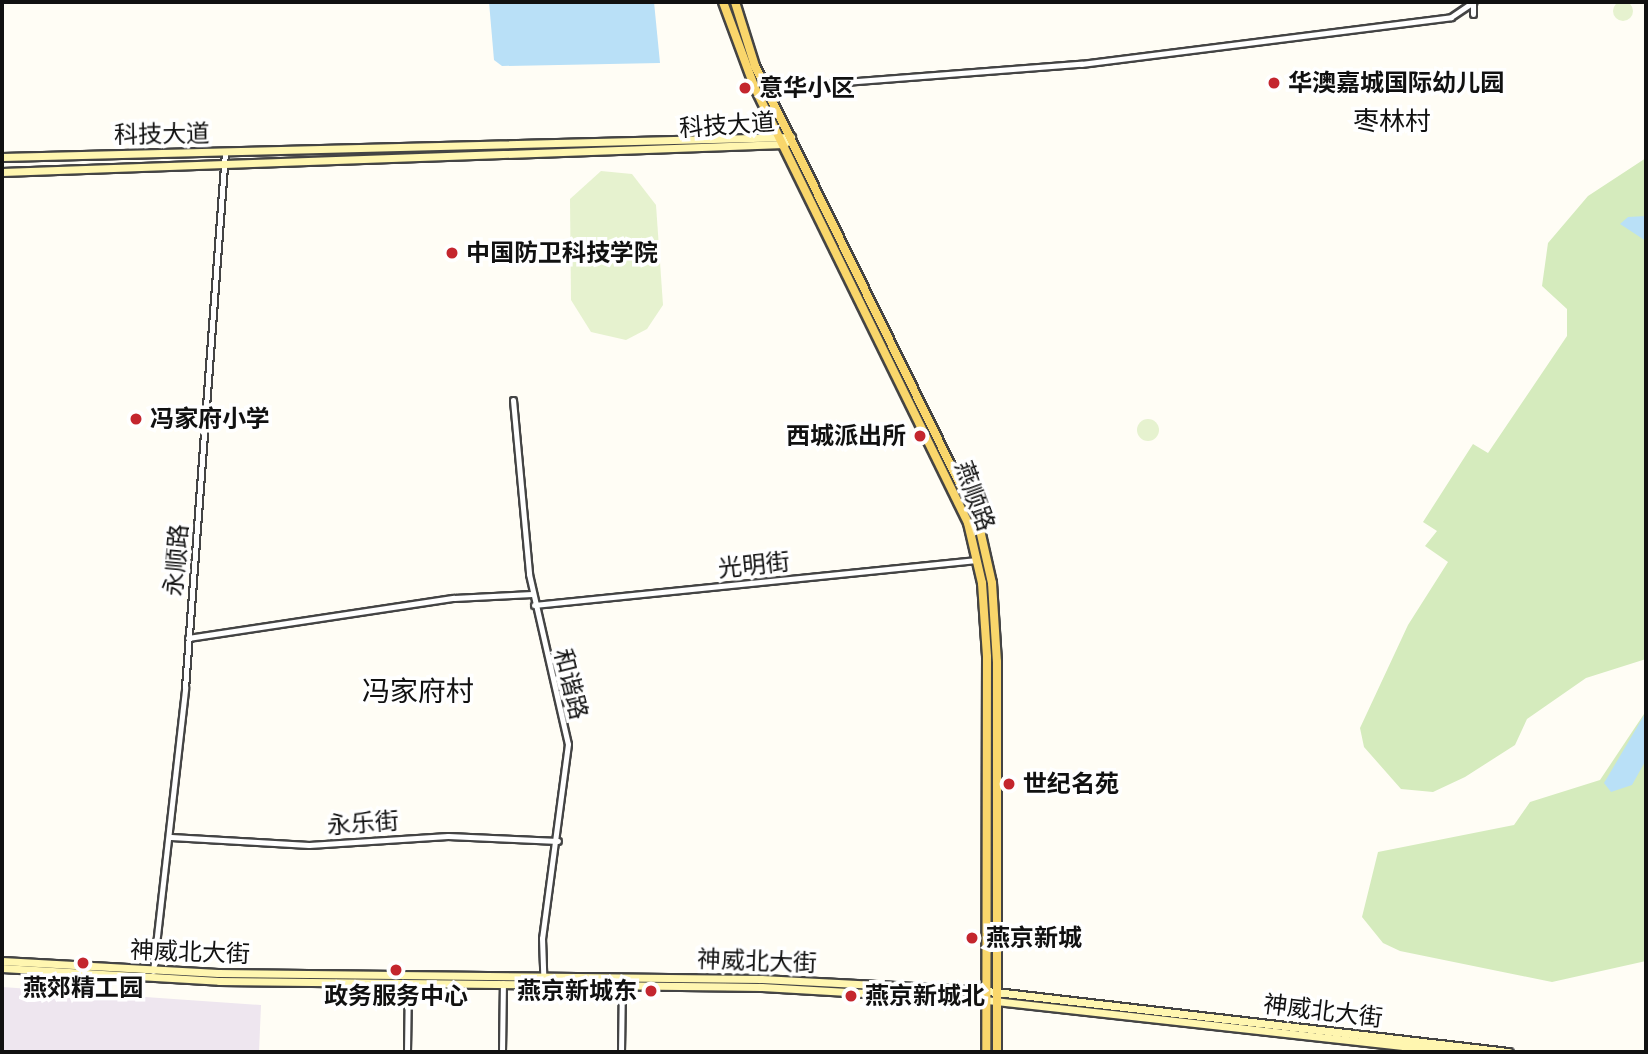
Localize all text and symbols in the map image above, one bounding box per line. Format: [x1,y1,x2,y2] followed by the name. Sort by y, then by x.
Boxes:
[1288,69,1504,97] place label: 华澳嘉城国际幼儿园
[759,74,855,102] place label: 意华小区
[1266,75,1282,91] marker: 华澳嘉城国际幼儿园
[737,80,753,96] marker: 意华小区
[1353,105,1431,137] district label: 枣林村
[678,107,776,143] street label: 科技大道
[114,119,210,149] street label: 科技大道
[466,239,658,267] place label: 中国防卫科技学院
[444,245,460,261] marker: 中国防卫科技学院
[150,405,270,433] place label: 冯家府小学
[128,411,144,427] marker: 冯家府小学
[786,422,906,450] place label: 西城派出所
[912,428,928,444] marker: 西城派出所
[949,457,1001,535] street label: 燕顺路
[159,523,193,597] street label: 永顺路
[717,547,791,583] street label: 光明街
[548,646,594,722] street label: 和谐路
[362,674,474,708] district label: 冯家府村
[1023,770,1119,798] place label: 世纪名苑
[1001,776,1017,792] marker: 世纪名苑
[326,806,400,840] street label: 永乐街
[986,924,1082,952] place label: 燕京新城
[964,930,980,946] marker: 燕京新城
[130,936,250,968] street label: 神威北大街
[697,945,817,977] street label: 神威北大街
[75,955,91,971] marker: 燕郊精工园
[388,962,404,978] marker: 政务服务中心
[23,974,143,1002] place label: 燕郊精工园
[517,977,637,1005] place label: 燕京新城东
[324,982,468,1010] place label: 政务服务中心
[865,982,985,1010] place label: 燕京新城北
[643,983,659,999] marker: 燕京新城东
[843,988,859,1004] marker: 燕京新城北
[1262,989,1384,1033] street label: 神威北大街

